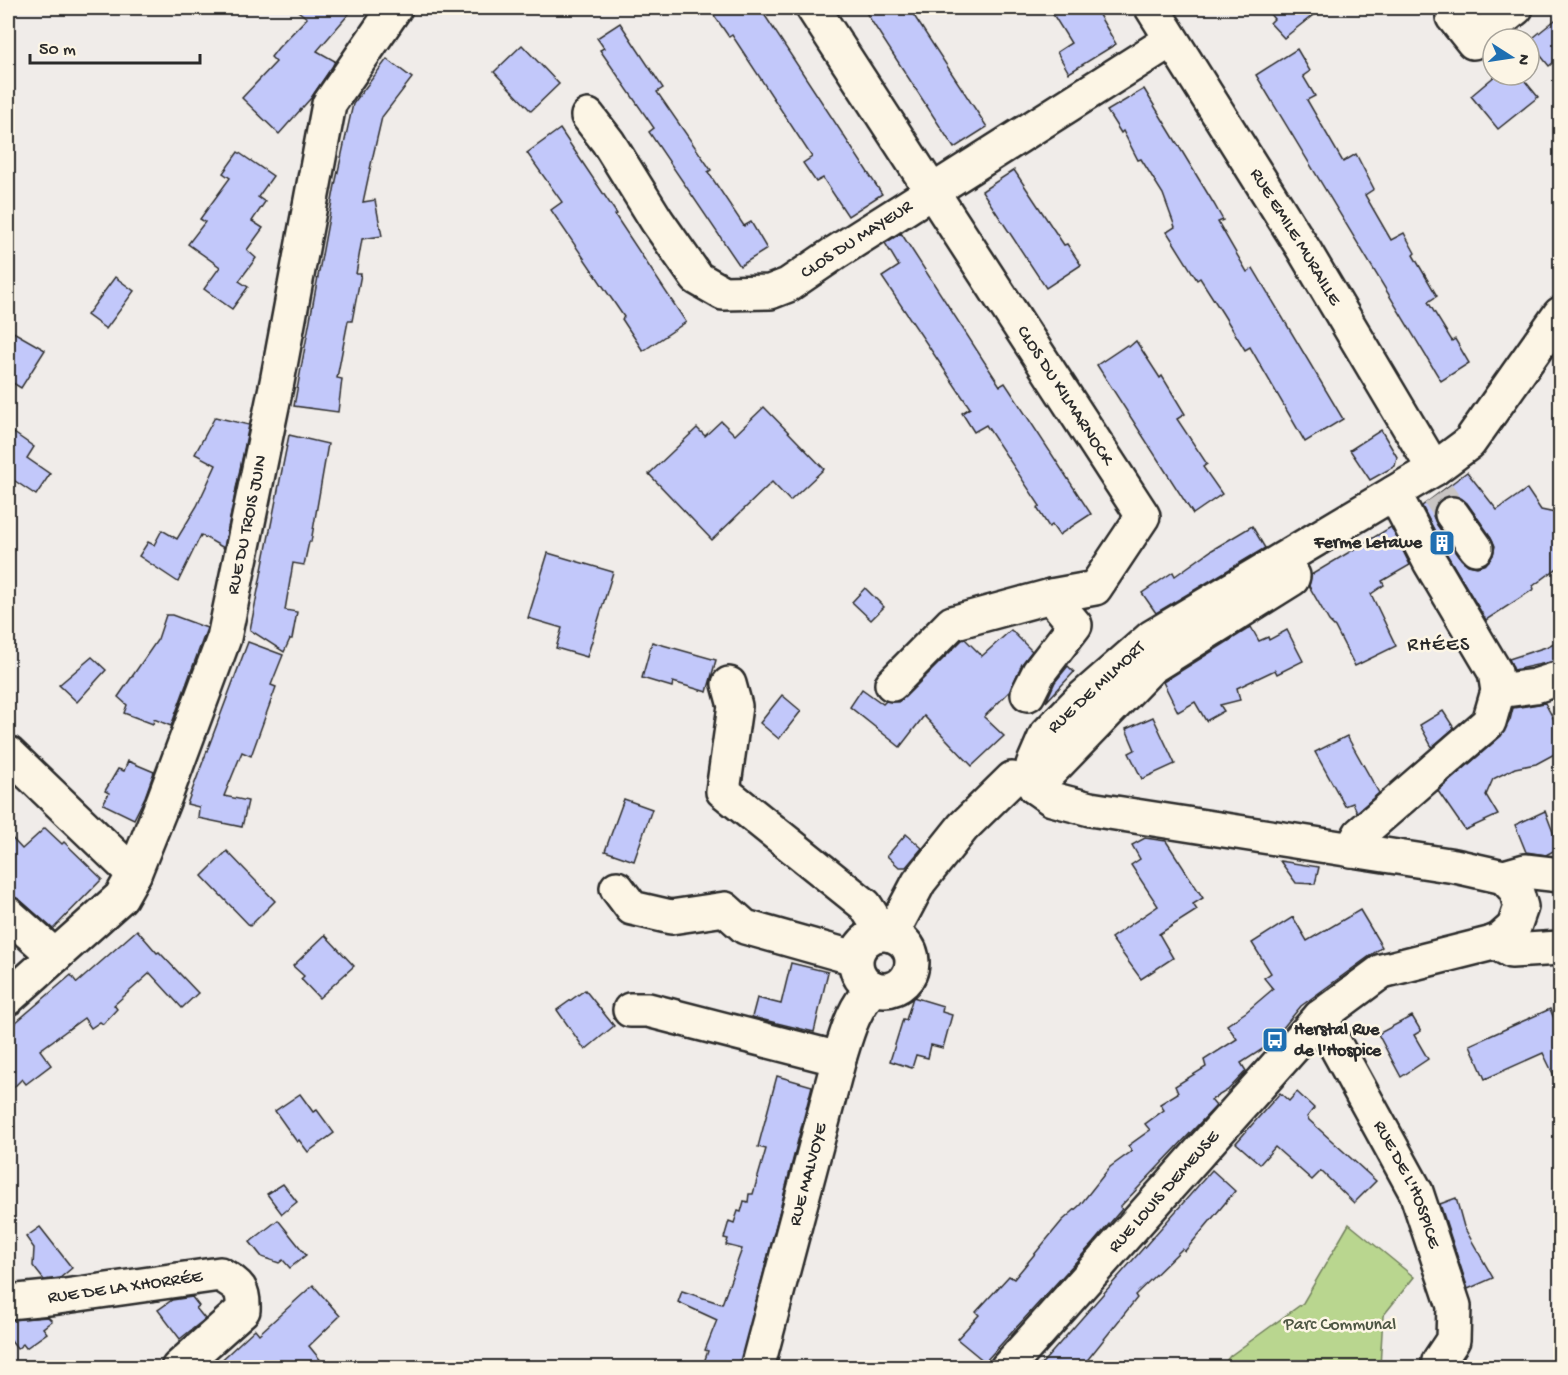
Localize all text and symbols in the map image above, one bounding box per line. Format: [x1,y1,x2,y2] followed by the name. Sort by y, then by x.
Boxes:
[30,27,200,65] scale bar
[1481,27,1541,87] north arrow
[39,40,76,61] text: 50 m
[1512,52,1533,67] text: N
[1245,165,1345,310] street label: RUE EMILE MURAILLE
[797,196,917,284] street label: CLOS DU MAYEUR
[1012,322,1119,471] street label: CLOS DU KILMARNOCK
[223,453,272,597] street label: RUE DU TROIS JUIN
[1427,528,1457,558] building icon: Ferme Letawe
[1313,533,1423,554] place label: Ferme Letawe
[1407,634,1471,658] district label: RHÉES
[1044,637,1151,739] street label: RUE DE MILMORT
[1294,1020,1382,1062] place label: Herstal Rue de l'Hospice
[1260,1025,1290,1055] bus stop icon: Herstal Rue de l'Hospice
[1368,1117,1445,1252] street label: RUE DE L'HOSPICE
[785,1120,832,1228] street label: RUE MALVOYE
[1104,1126,1225,1257] street label: RUE LOUIS DEMEUSE
[47,1266,205,1308] street label: RUE DE LA XHORRÉE
[1283,1315,1396,1336] park label: Parc Communal

